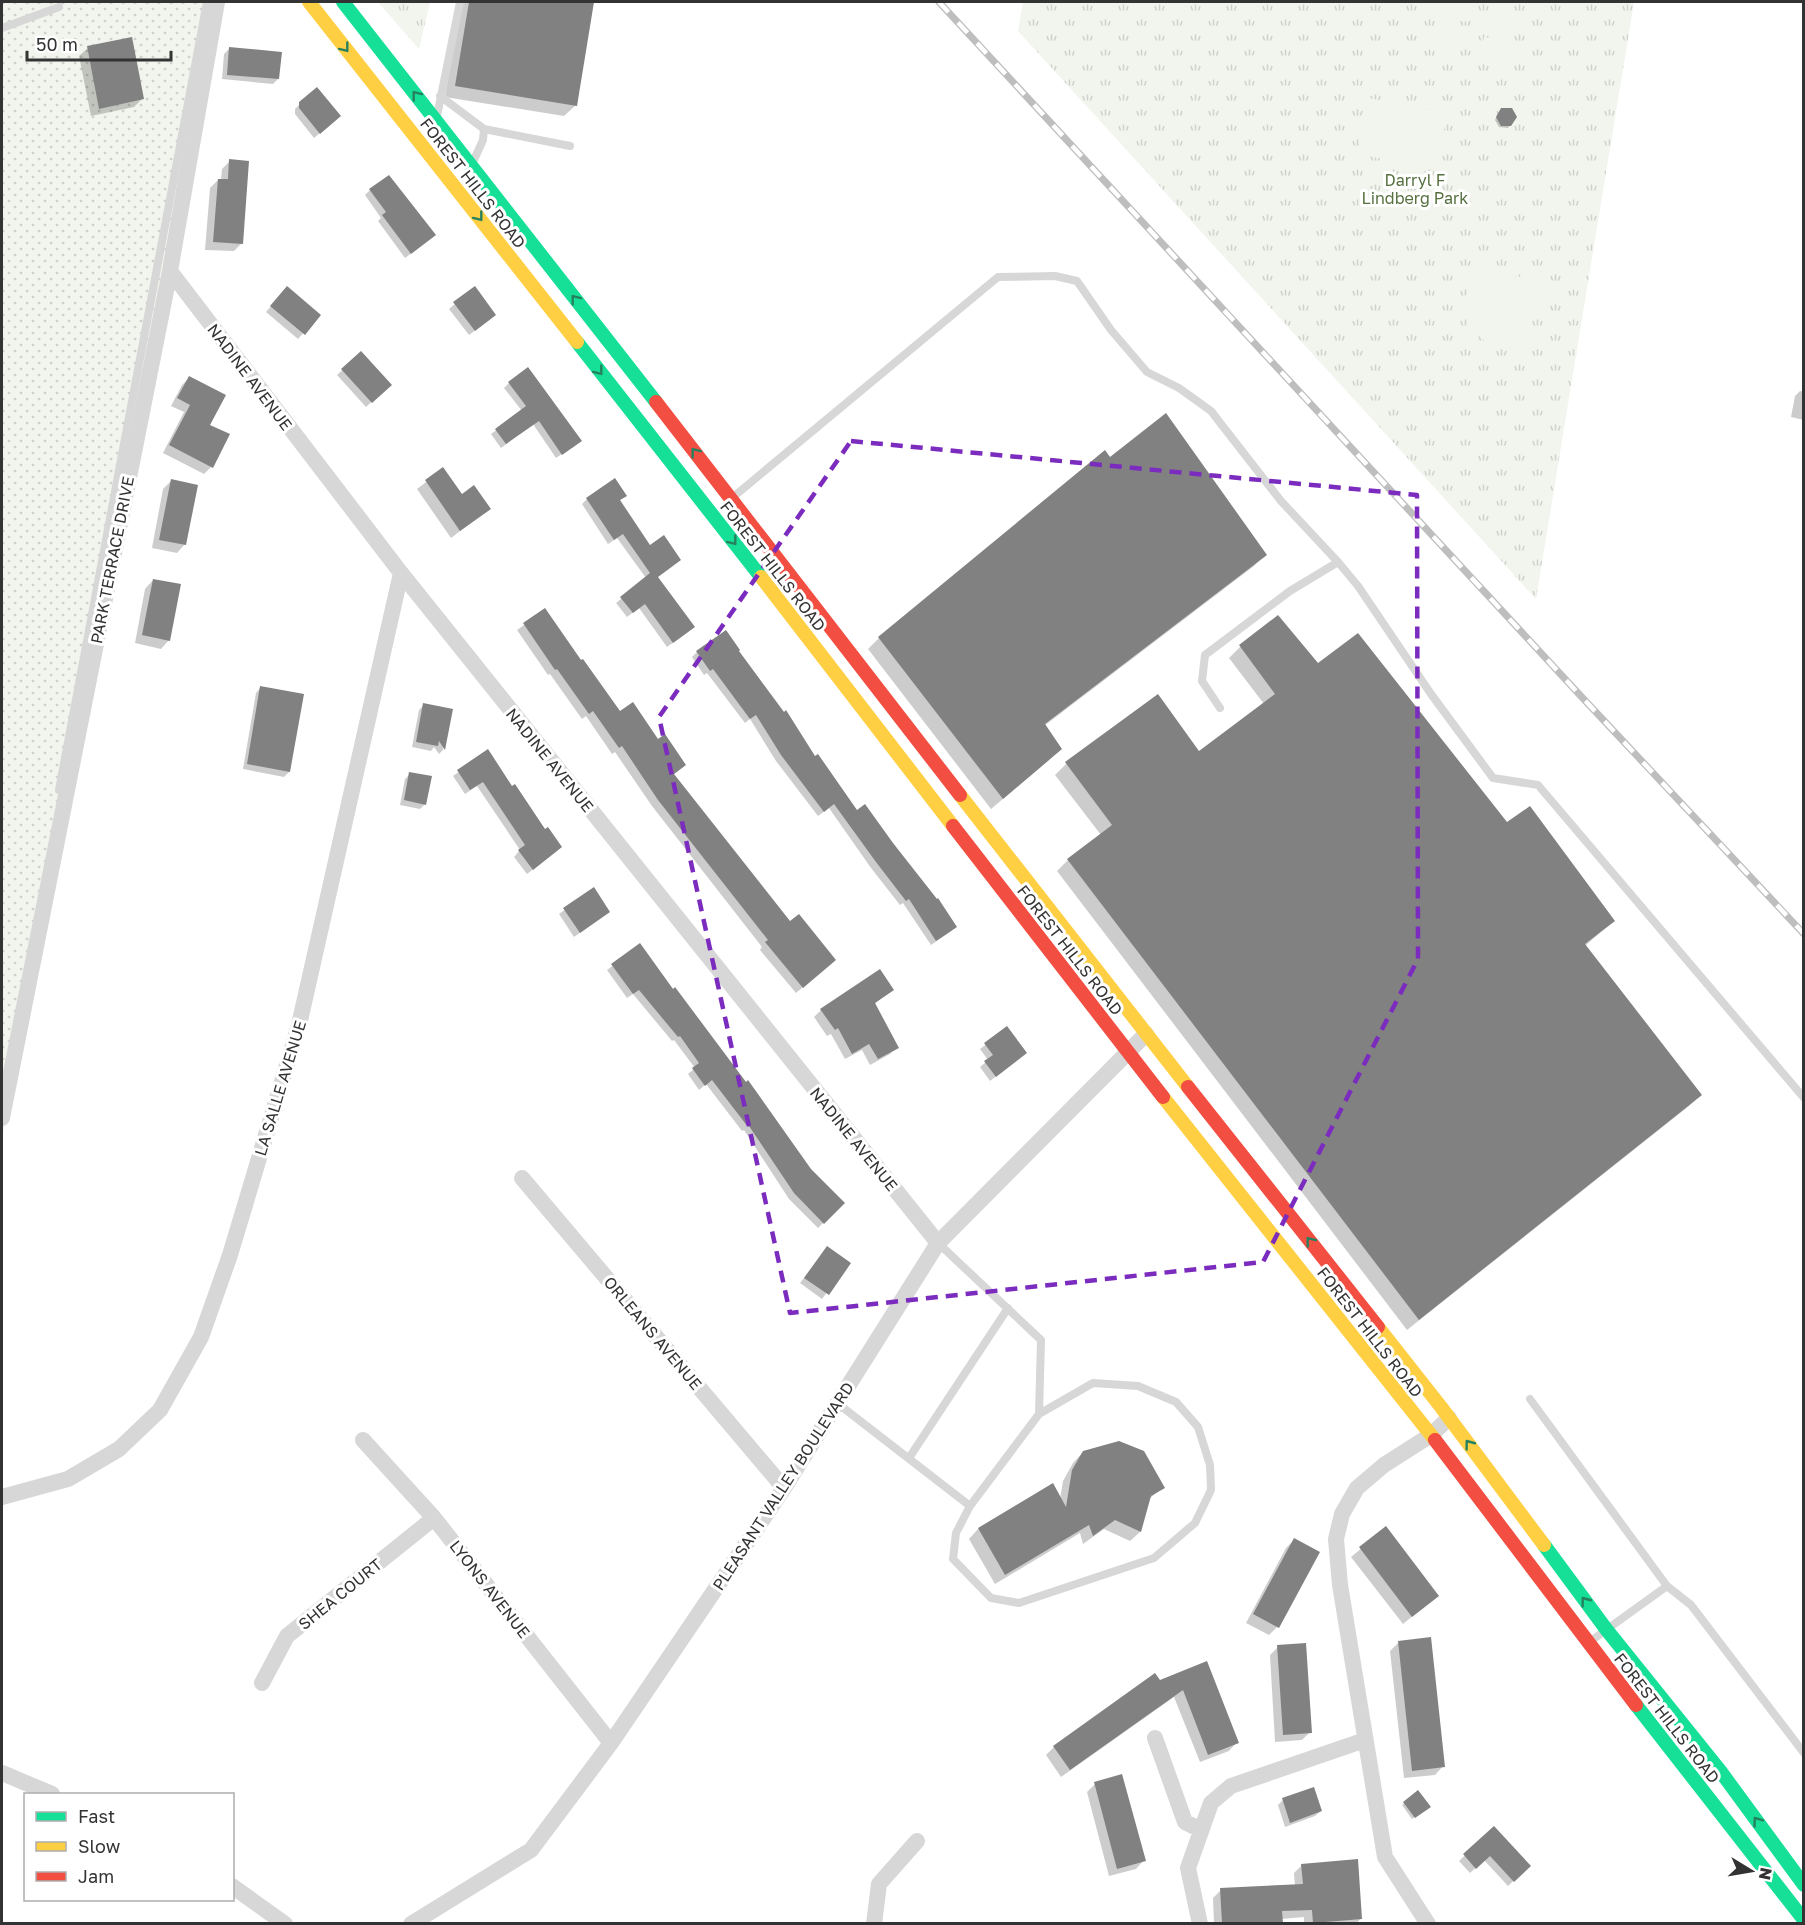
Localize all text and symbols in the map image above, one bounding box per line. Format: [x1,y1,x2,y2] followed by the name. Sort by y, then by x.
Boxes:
[27,24,171,62] scale bar
[36,33,78,55] text: 50 m
[338,41,349,52] one-way arrow
[413,91,424,102] one-way arrow
[416,114,530,252] street label: FOREST HILLS ROAD
[1362,170,1468,208] park label: Darryl F Lindberg Park
[471,211,482,222] one-way arrow
[572,294,583,305] one-way arrow
[203,320,297,434] street label: NADINE AVENUE
[592,364,603,375] one-way arrow
[692,448,703,459] one-way arrow
[86,475,138,645] street label: PARK TERRACE DRIVE
[716,497,830,635] street label: FOREST HILLS ROAD
[725,534,736,545] one-way arrow
[502,704,598,816] street label: NADINE AVENUE
[1013,881,1127,1019] street label: FOREST HILLS ROAD
[250,1018,310,1158] street label: LA SALLE AVENUE
[806,1083,902,1195] street label: NADINE AVENUE
[1307,1237,1318,1248] one-way arrow
[1313,1263,1427,1401] street label: FOREST HILLS ROAD
[600,1272,706,1394] street label: ORLEANS AVENUE
[708,1378,858,1594] street label: PLEASANT VALLEY BOULEVARD
[1465,1440,1476,1451] one-way arrow
[446,1536,534,1642] street label: LYONS AVENUE
[294,1554,386,1634] street label: SHEA COURT
[1581,1597,1592,1608] one-way arrow
[1610,1649,1724,1787] street label: FOREST HILLS ROAD
[24,1793,234,1901] legend
[78,1805,115,1827] text: Fast
[1753,1817,1764,1828] one-way arrow
[78,1835,121,1857] text: Slow
[1721,1841,1781,1901] north arrow
[78,1865,114,1887] text: Jam
[1755,1866,1777,1882] text: N

